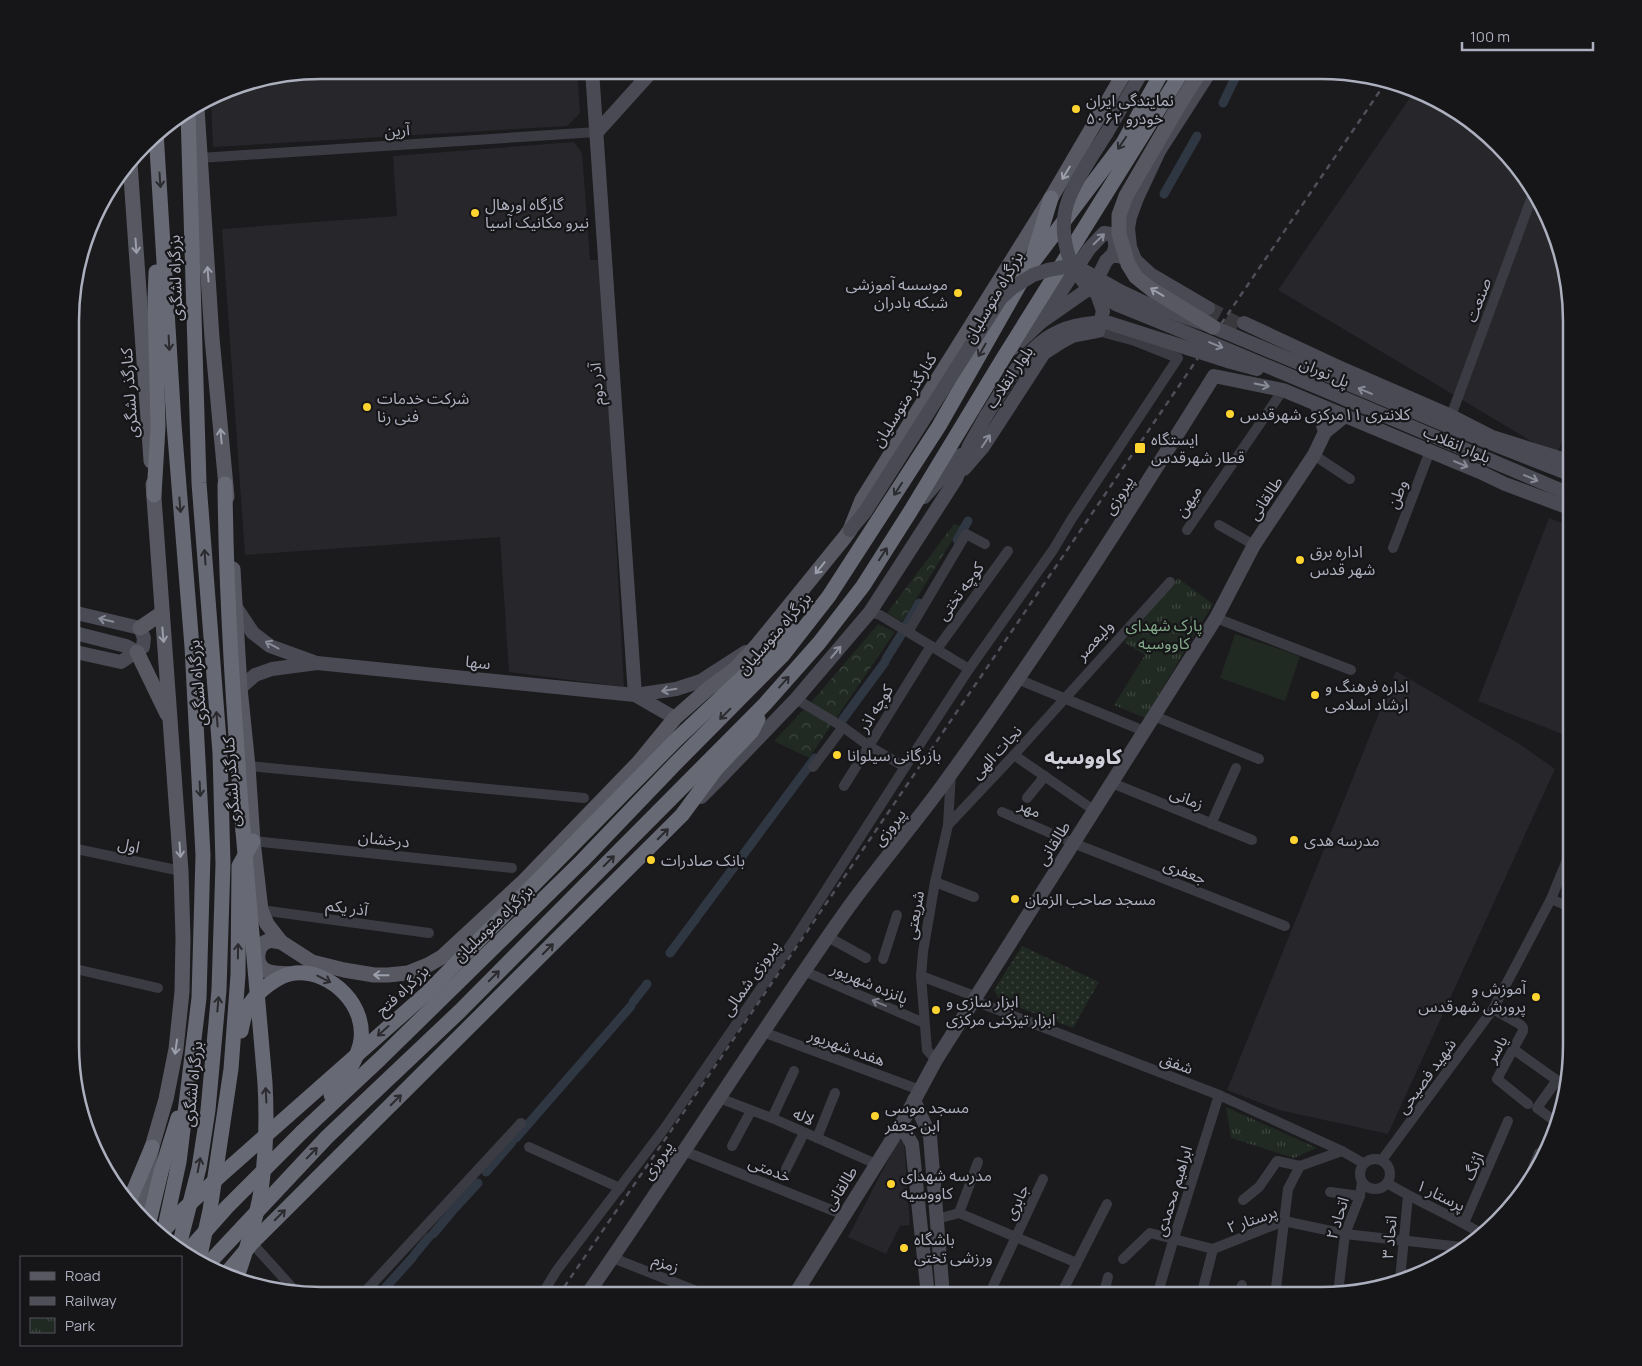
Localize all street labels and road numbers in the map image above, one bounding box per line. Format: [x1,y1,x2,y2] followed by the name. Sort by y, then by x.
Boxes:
[383,118,412,142] street label: آرین
[163,235,187,321] street label: بزرگراه لشگری
[958,247,1028,347] street label: بزرگراه متوسلیان
[1460,275,1496,325] street label: صنعت
[980,341,1038,413] street label: بلوار انقلاب
[115,347,143,439] street label: کنارگذر لشگری
[866,348,942,451] street label: کنارگذر متوسلیان
[1297,352,1353,392] street label: پل توران
[583,360,610,406] street label: آذر دوم
[1420,420,1494,468] street label: بلوار انقلاب
[1097,471,1139,519] street label: پیروزی
[1242,472,1288,524] street label: طالقانی
[1381,476,1413,512] street label: وطن
[1169,481,1207,521] street label: میهن
[931,557,989,625] street label: کوچه تختی
[732,587,816,679] street label: بزرگراه متوسلیان
[1069,615,1118,666] street label: ولیعصر
[182,639,212,727] street label: بزرگراه لشگری
[464,650,492,674] street label: سها
[851,680,898,737] street label: کوچه اذر
[965,720,1027,784] street label: نجات الهی
[217,736,245,828] street label: کنارگذر لشگری
[1167,781,1207,815] street label: زمانی
[1014,793,1045,823] street label: مهر
[867,804,911,851] street label: پیروزی
[1031,817,1075,869] street label: طالقانی
[357,825,411,853] street label: درخشان
[116,832,142,858] street label: اول
[1160,853,1210,889] street label: جعفری
[448,879,538,967] street label: بزرگراه متوسلیان
[899,889,929,941] street label: شریعتی
[324,893,371,923] street label: آذر یکم
[716,936,784,1020] street label: پیروزی شمالی
[827,957,912,1009] street label: پانزده شهریور
[371,960,435,1022] street label: بزرگراه فتح
[805,1023,888,1071] street label: هفده شهریور
[1479,1031,1512,1068] street label: یاسر
[1391,1034,1461,1118] street label: شهید فصیحی
[177,1040,207,1128] street label: بزرگراه لشگری
[1157,1047,1197,1079] street label: شفق
[790,1102,818,1130] street label: لاله
[636,1136,678,1184] street label: پیروزی
[1149,1143,1199,1240] street label: ابراهیم محمدی
[1457,1148,1489,1184] street label: اژنگ
[745,1151,795,1187] street label: خدمتی
[818,1162,862,1214] street label: طالقانی
[1413,1174,1469,1216] street label: پرستار ۱
[998,1181,1034,1223] street label: جابری
[1320,1194,1354,1242] street label: اتحاد ۲
[1224,1200,1280,1238] street label: پرستار ۲
[1376,1214,1402,1260] street label: اتحاد ۳
[649,1248,683,1280] street label: زمزم

